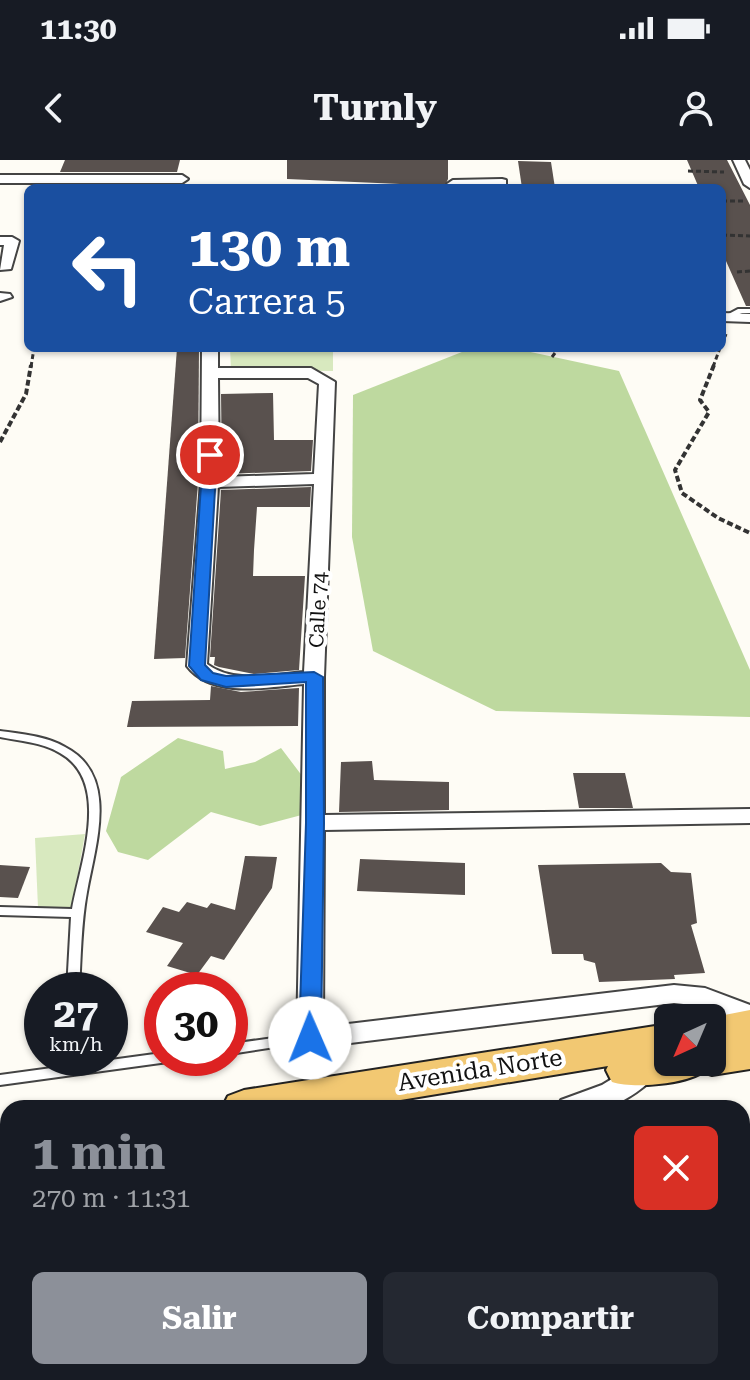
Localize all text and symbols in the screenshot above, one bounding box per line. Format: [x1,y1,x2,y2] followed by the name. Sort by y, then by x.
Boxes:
[40,11,117,46] text: 11:30
[32,86,76,130] icon: back
[674,86,718,130] icon: person
[313,87,437,129] text: Turnly
[188,214,350,280] text: 130 m
[56,216,160,320] icon: left
[188,281,346,323] text: Carrera 5
[176,421,244,489] pin
[188,433,232,477] icon: arrive
[304,571,332,649] street label: Calle 74
[144,972,248,1076] speed limit sign: 30
[54,990,98,1037] text: 27
[268,996,352,1080] position arrow
[654,1004,726,1076] north arrow
[654,1004,726,1076] map controls
[49,1032,103,1056] text: km/h
[396,1043,564,1097] street label: Avenida Norte
[32,1125,165,1181] text: 1 min
[634,1126,718,1210] button: close
[32,1183,191,1213] text: 270 m · 11:31
[32,1272,367,1364] button: Salir
[383,1272,718,1364] button: Compartir

